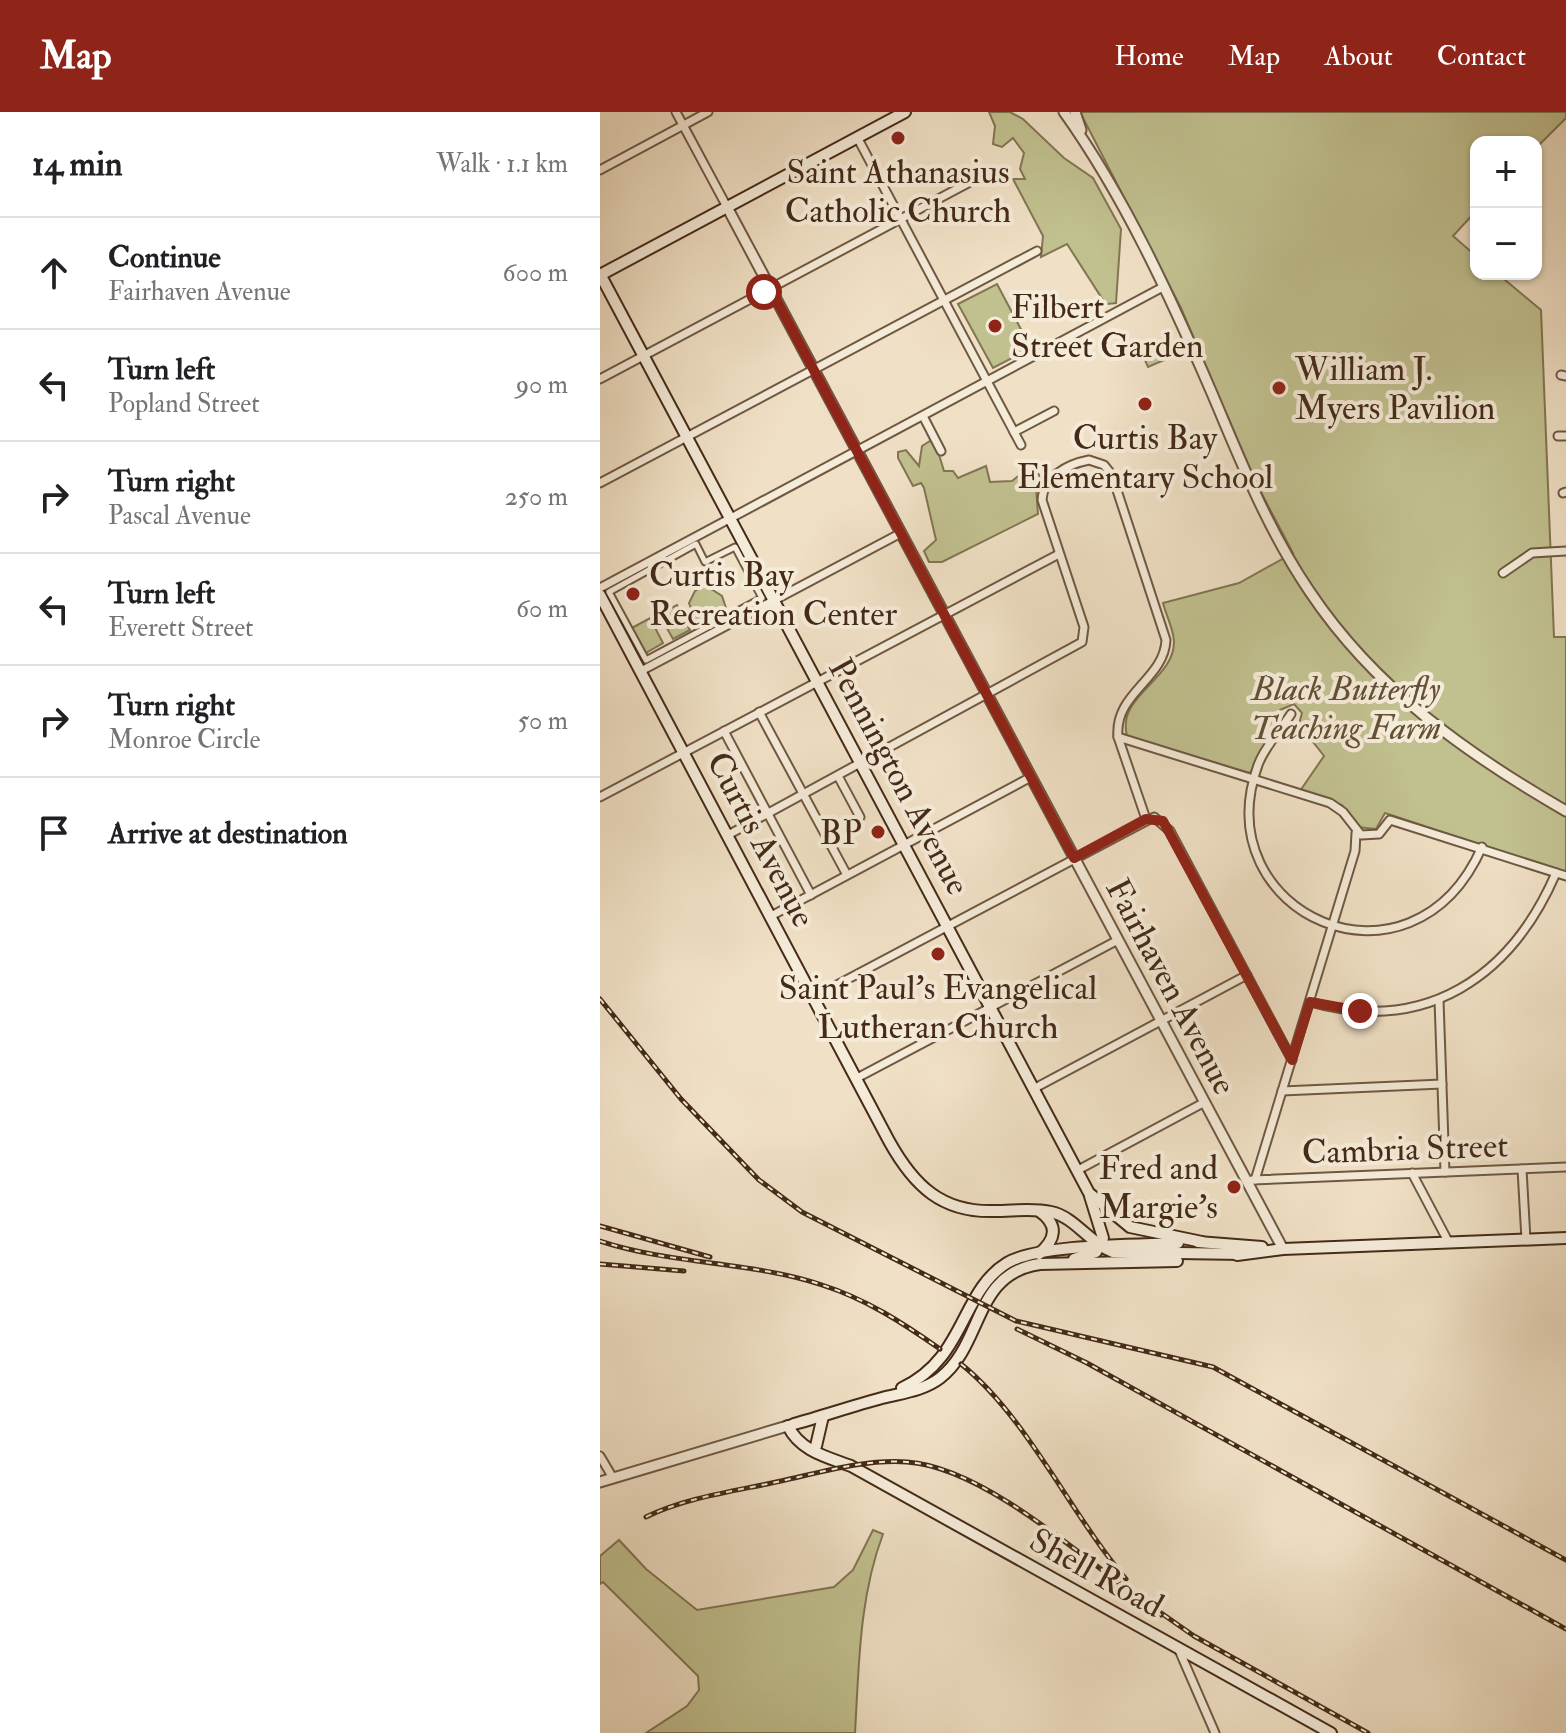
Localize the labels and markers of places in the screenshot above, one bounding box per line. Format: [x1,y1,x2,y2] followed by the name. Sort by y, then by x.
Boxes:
[889,129,907,147] marker: Saint Athanasius Catholic Church
[785,151,1011,233] place label: Saint Athanasius Catholic Church
[1011,286,1204,368] place label: Filbert Street Garden
[986,317,1004,335] marker: Filbert Street Garden
[1294,348,1495,430] place label: William J. Myers Pavilion
[1270,379,1288,397] marker: William J. Myers Pavilion
[1136,395,1154,413] marker: Curtis Bay Elementary School
[1017,417,1274,499] place label: Curtis Bay Elementary School
[649,554,897,636] place label: Curtis Bay Recreation Center
[624,585,642,603] marker: Curtis Bay Recreation Center
[820,812,862,855] place label: BP
[869,823,887,841] marker: BP
[929,945,947,963] marker: Saint Paul's Evangelical Lutheran Church
[779,967,1098,1049] place label: Saint Paul's Evangelical Lutheran Church
[1099,1147,1218,1229] place label: Fred and Margie's
[1225,1178,1243,1196] marker: Fred and Margie's

